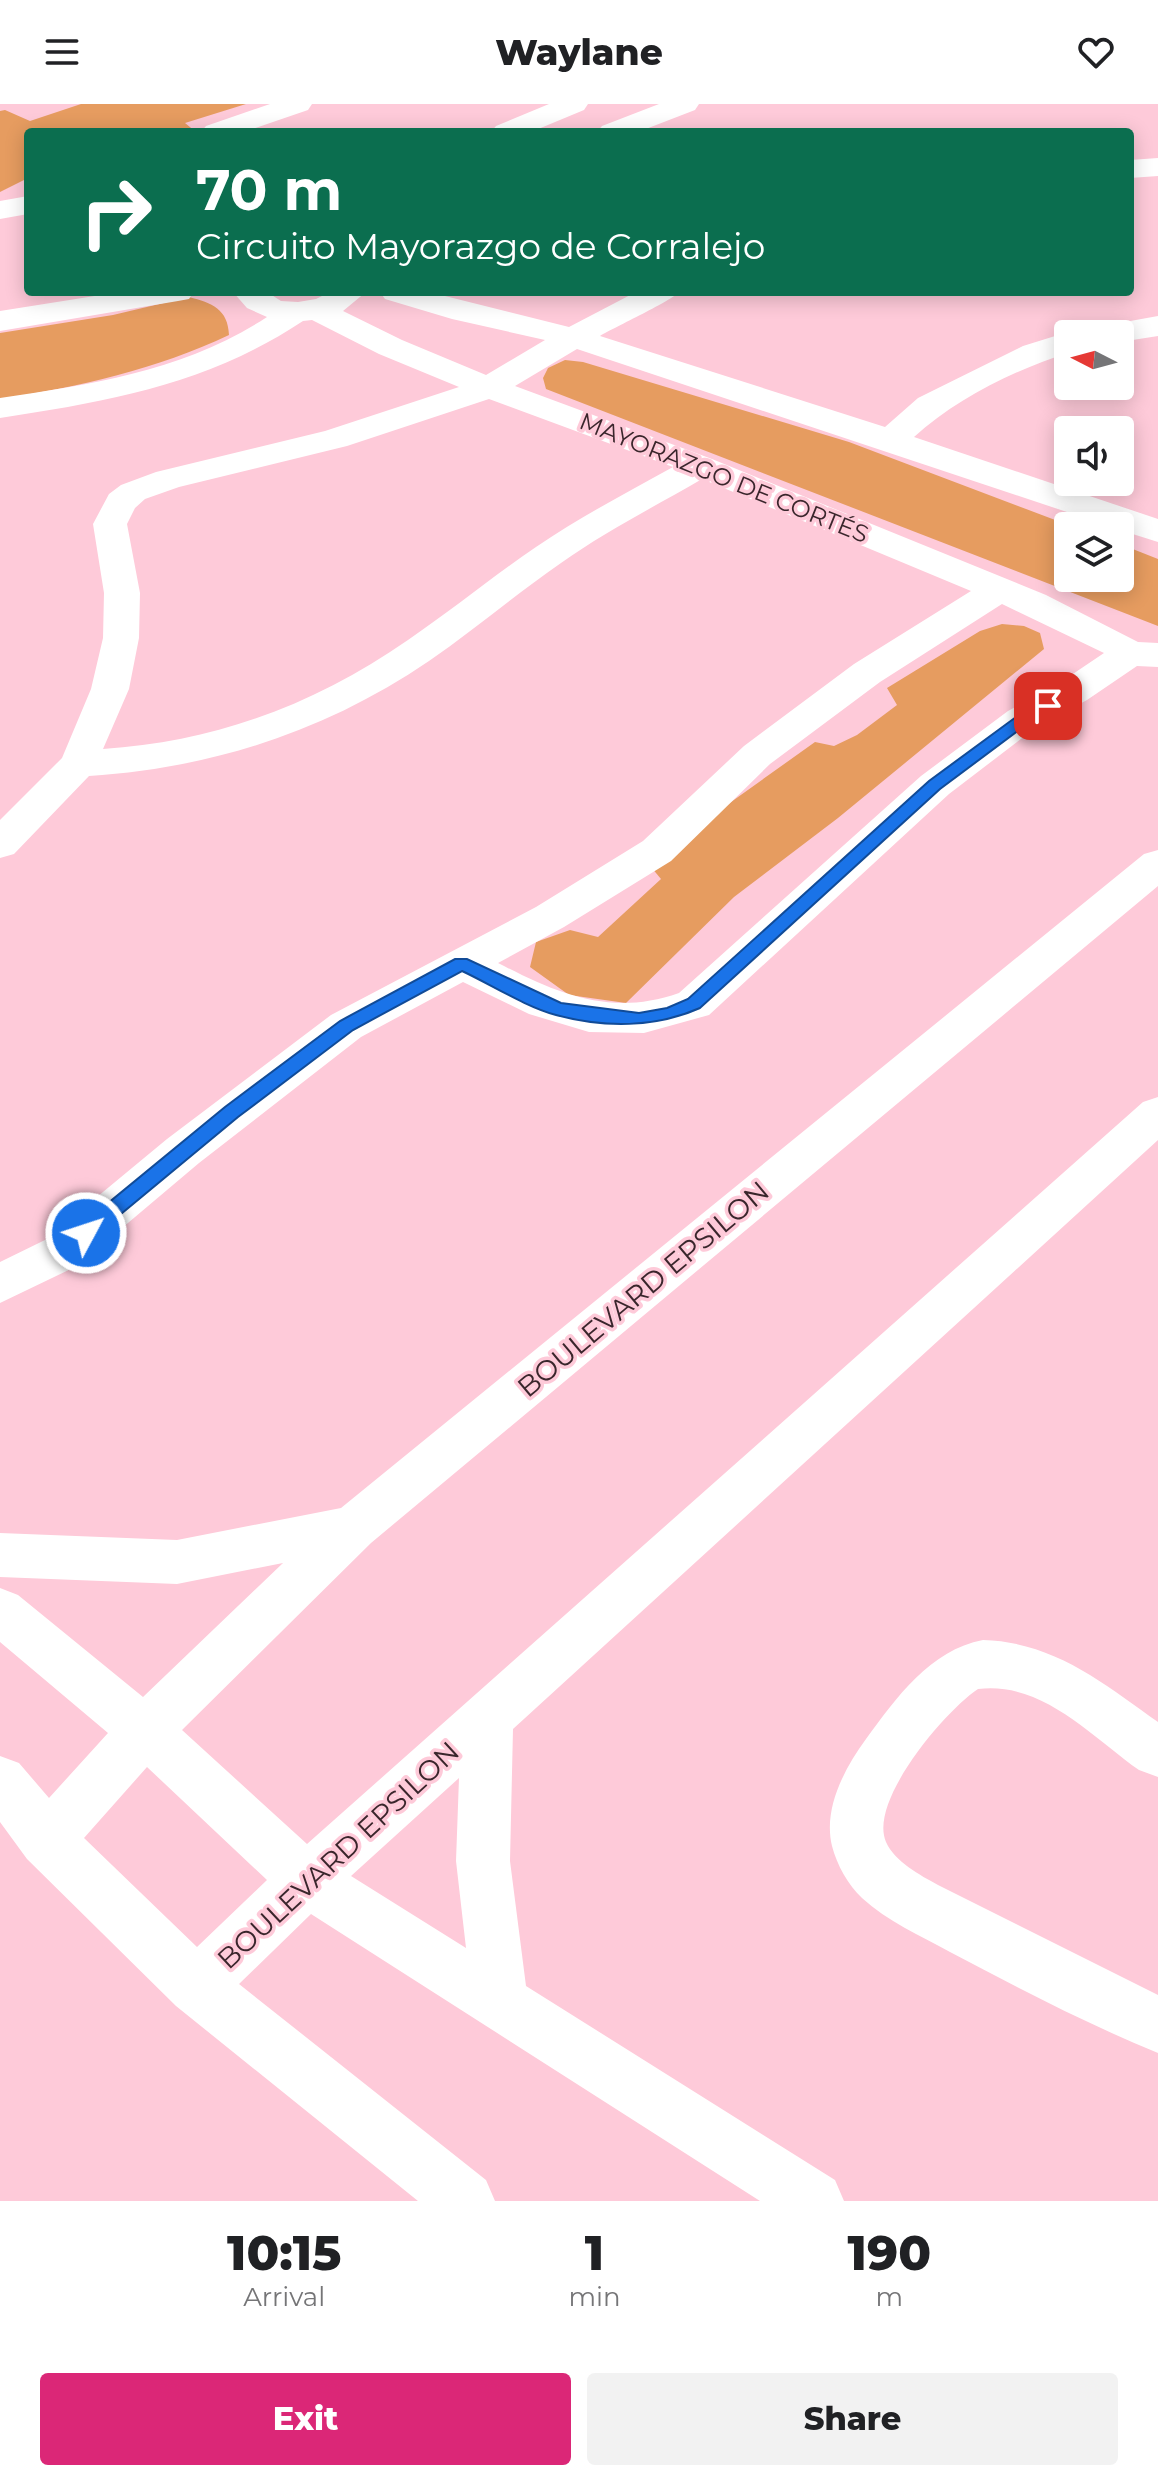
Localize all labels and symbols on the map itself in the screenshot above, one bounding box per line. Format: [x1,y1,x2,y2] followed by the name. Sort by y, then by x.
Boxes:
[1054,320,1134,400] north arrow
[576,406,873,549] street label: MAYORAZGO DE CORTÉS
[1014,672,1082,740] pin
[510,1174,776,1404] street label: BOULEVARD EPSILON
[44,1191,128,1275] position arrow
[210,1734,466,1976] street label: BOULEVARD EPSILON

